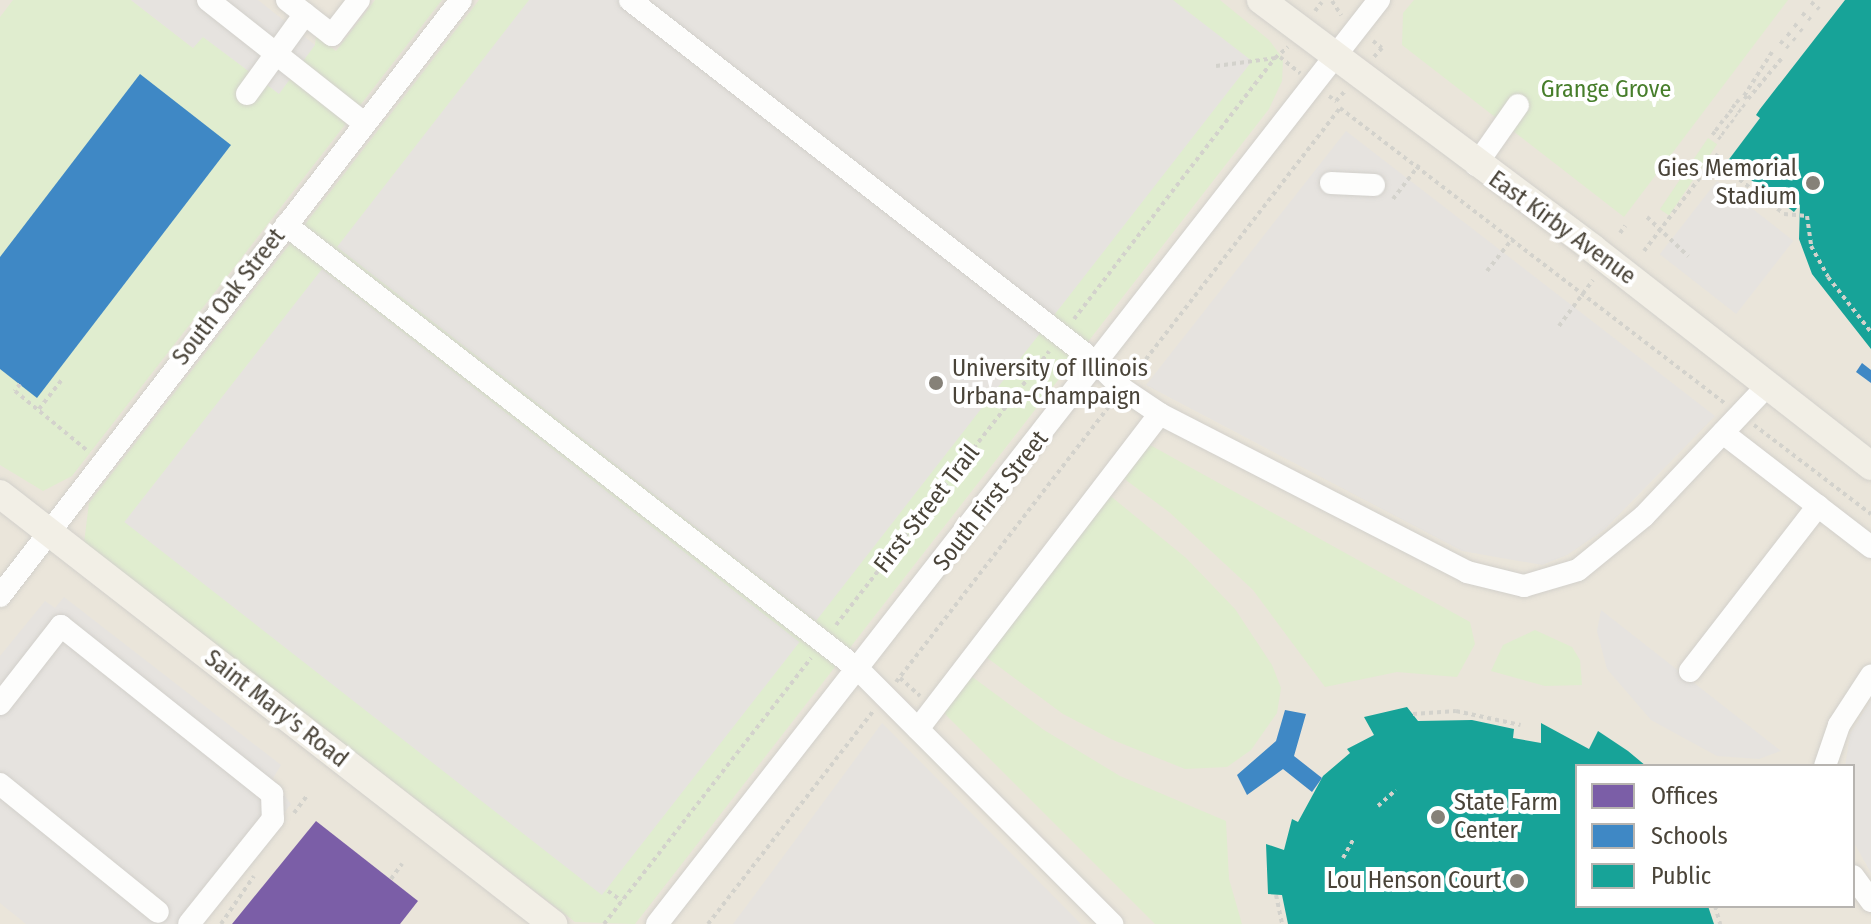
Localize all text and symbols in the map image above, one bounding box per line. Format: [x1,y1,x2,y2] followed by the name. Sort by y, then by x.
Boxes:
[1541,76,1671,104] park label: Grange Grove
[1657,155,1797,211] place label: Gies Memorial Stadium
[1483,165,1641,291] street label: East Kirby Avenue
[1804,174,1822,192] marker: Gies Memorial Stadium
[167,223,291,371] street label: South Oak Street
[952,355,1148,411] place label: University of Illinois Urbana-Champaign
[927,374,945,392] marker: University of Illinois Urbana-Champaign
[927,425,1055,577] street label: South First Street
[868,439,986,579] street label: First Street Trail
[199,644,353,774] street label: Saint Mary's Road
[1575,764,1855,908] legend
[1651,782,1718,810] text: Offices
[1454,789,1558,845] place label: State Farm Center
[1429,808,1447,826] marker: State Farm Center
[1651,822,1728,850] text: Schools
[1651,862,1711,890] text: Public
[1327,867,1501,895] place label: Lou Henson Court
[1508,872,1526,890] marker: Lou Henson Court

